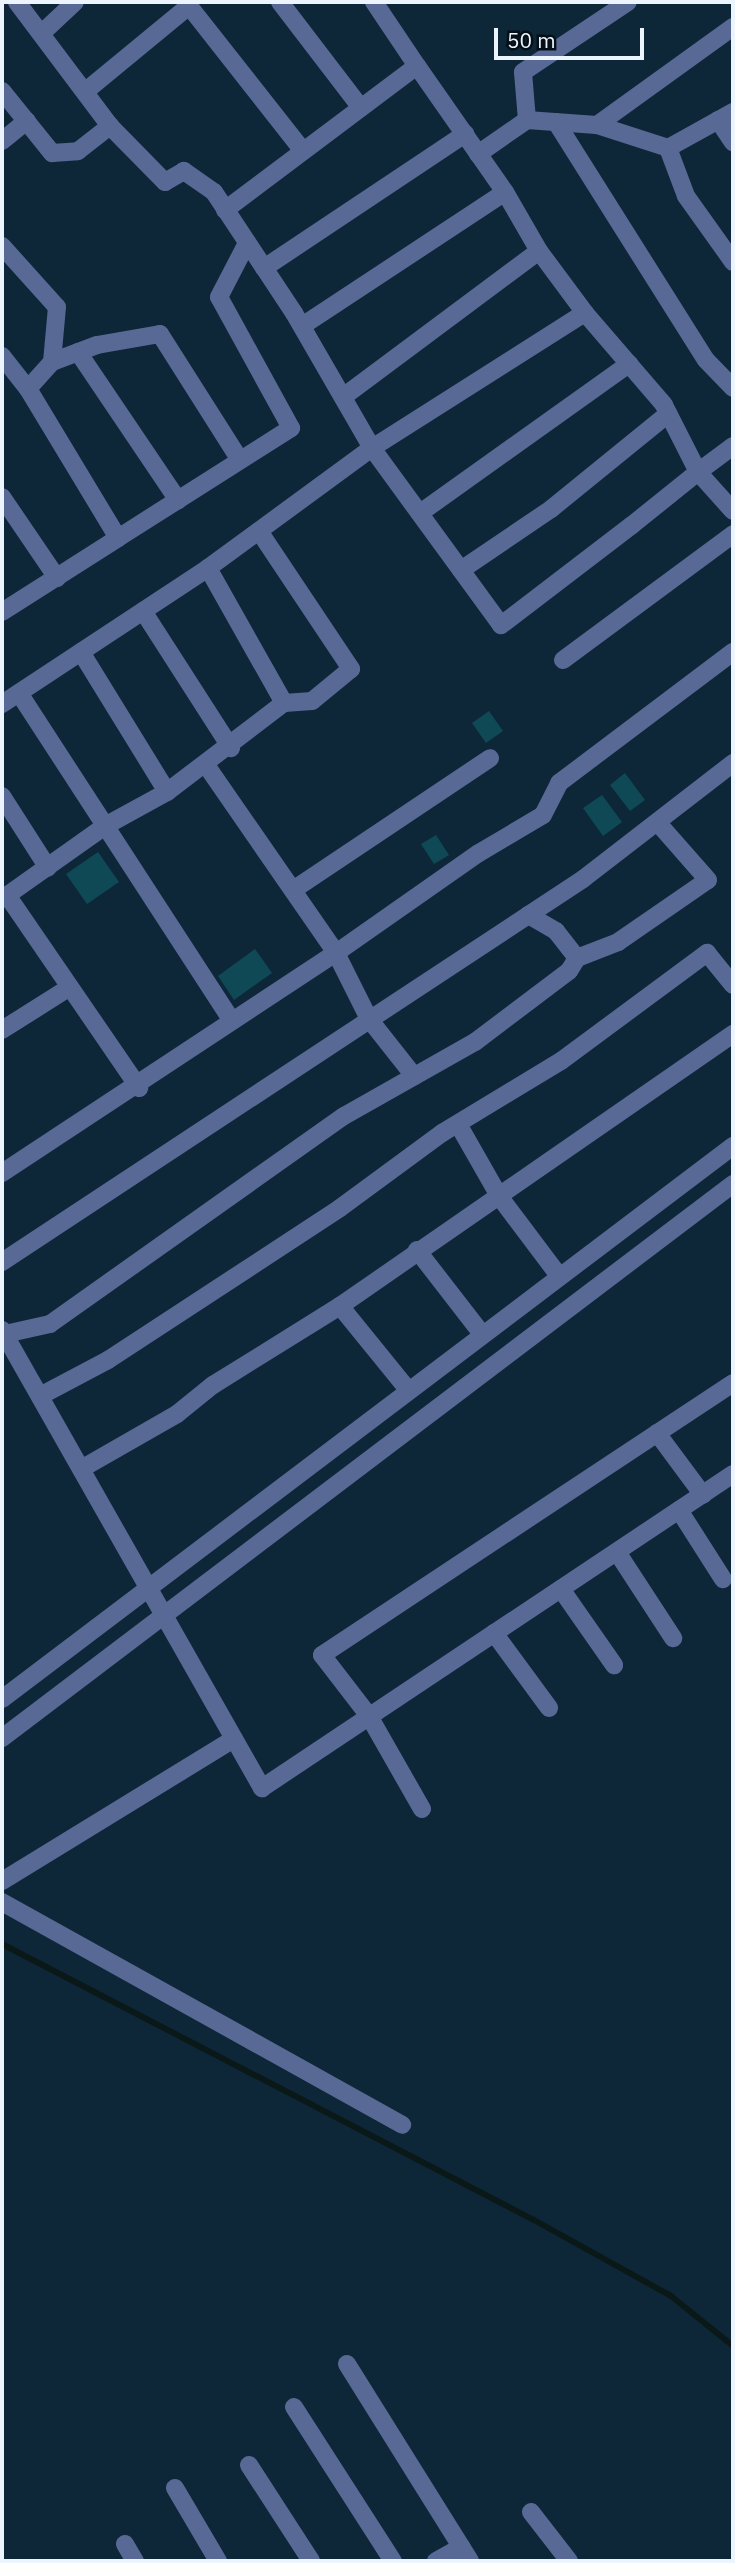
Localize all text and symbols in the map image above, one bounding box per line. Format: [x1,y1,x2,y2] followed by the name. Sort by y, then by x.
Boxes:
[497,14,648,58] scale bar
[507,26,556,54] text: 50 m

